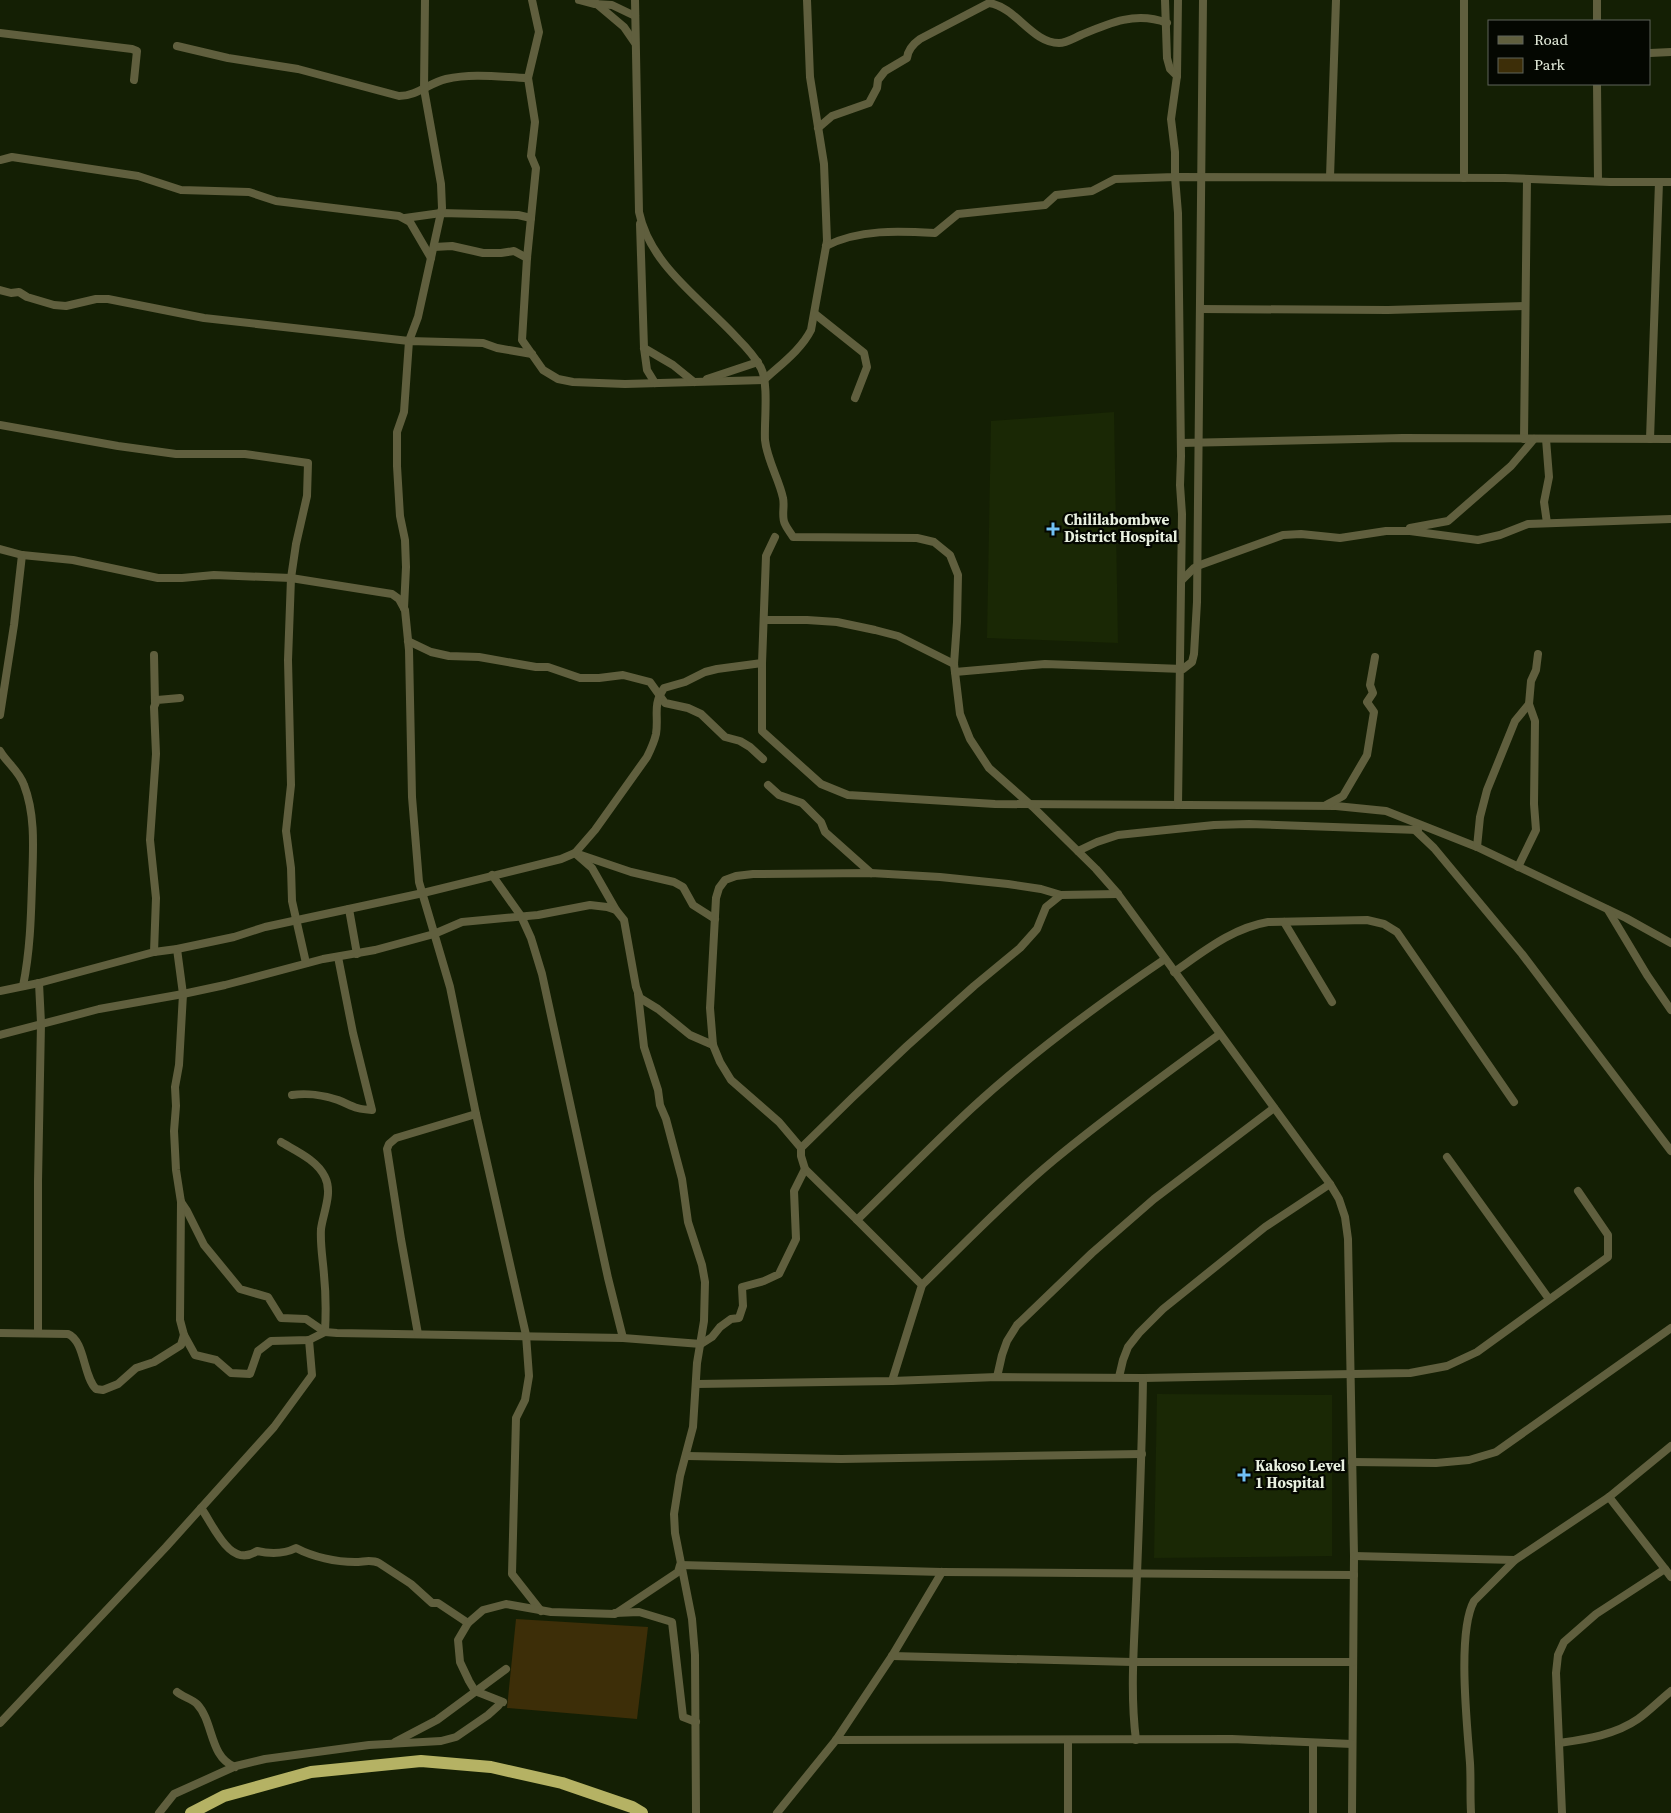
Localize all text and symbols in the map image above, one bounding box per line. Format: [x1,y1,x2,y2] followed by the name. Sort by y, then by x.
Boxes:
[1488,20,1651,85] legend
[1534,29,1568,50] text: Road
[1534,54,1566,75] text: Park
[1064,509,1178,547] place label: Chililabombwe District Hospital
[1046,522,1060,536] marker: Chililabombwe District Hospital
[1255,1455,1345,1493] place label: Kakoso Level 1 Hospital
[1237,1468,1251,1482] marker: Kakoso Level 1 Hospital

